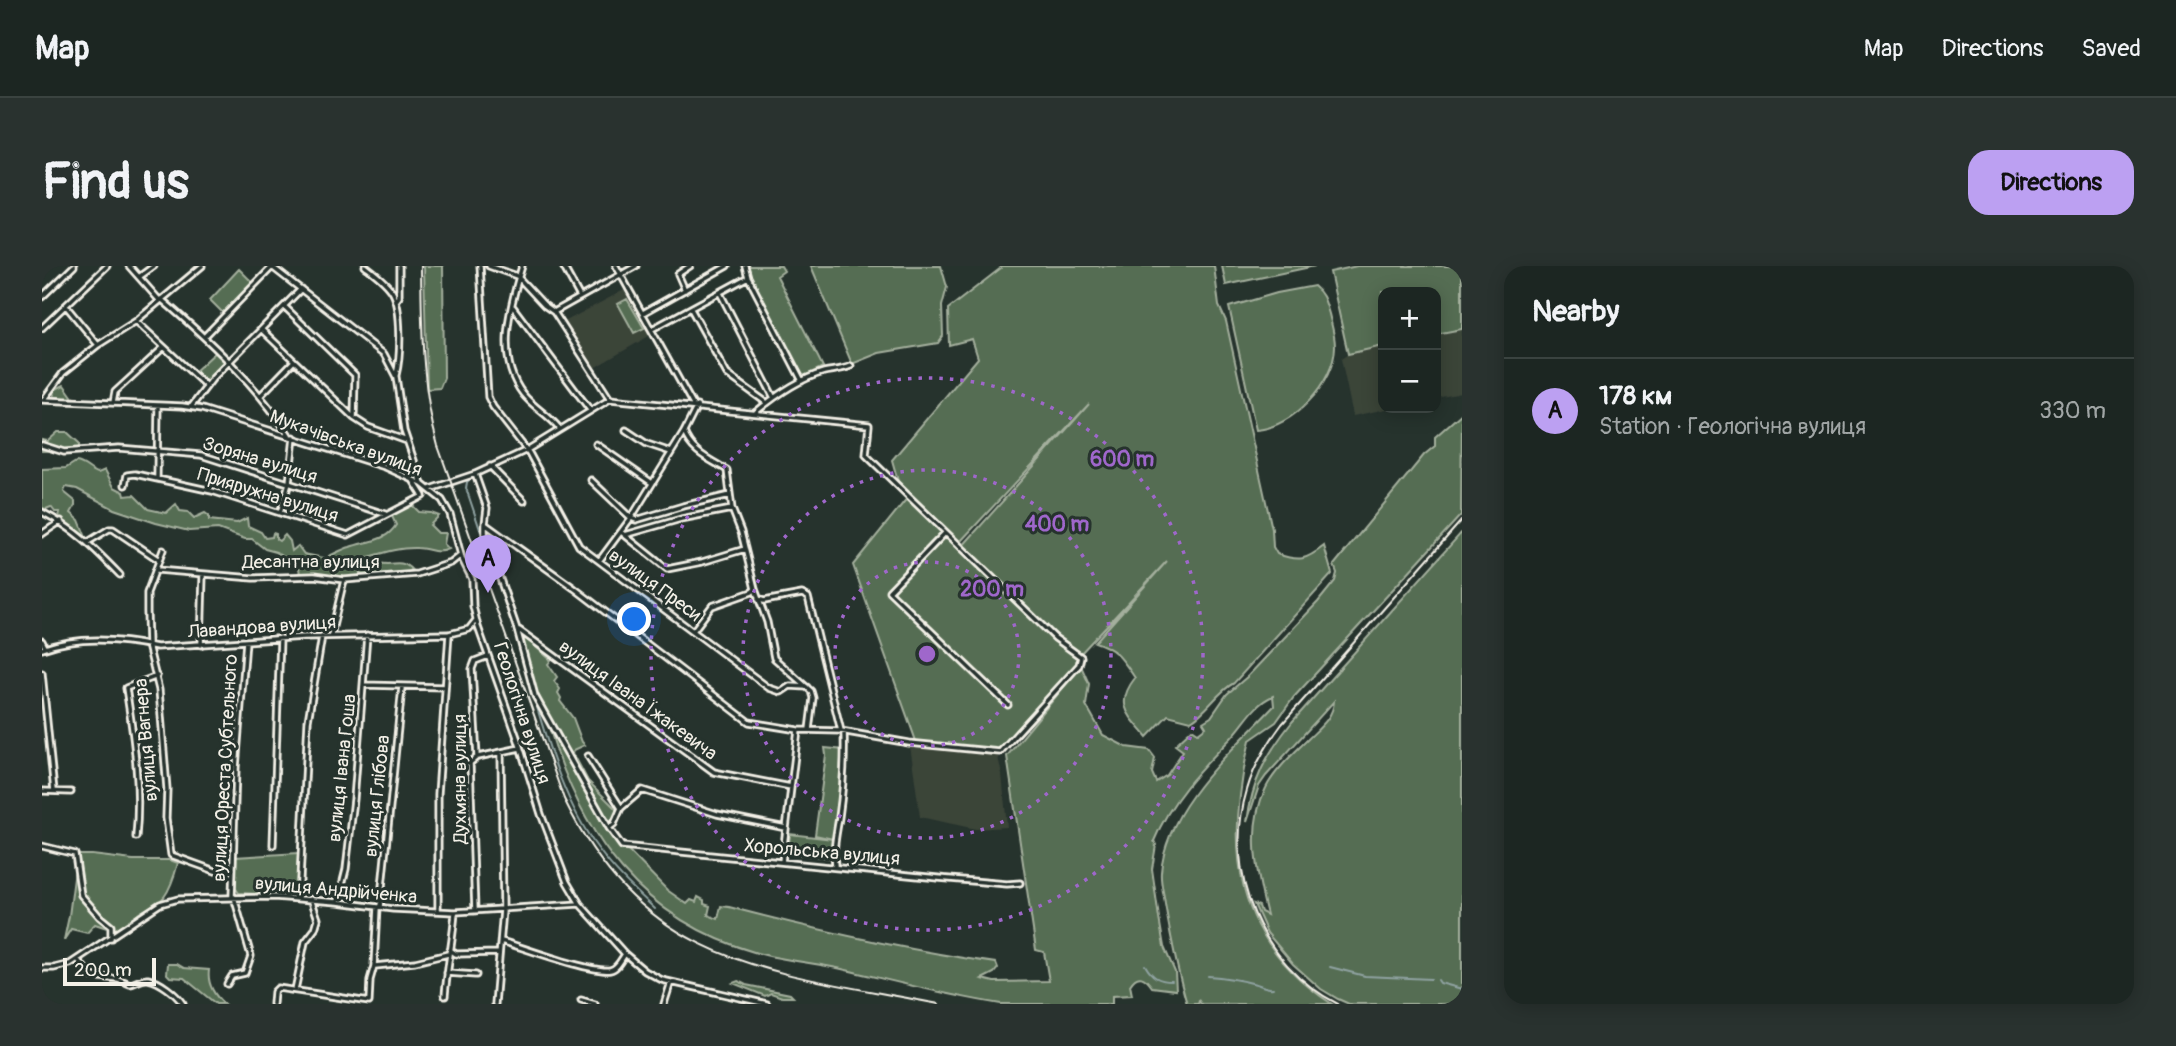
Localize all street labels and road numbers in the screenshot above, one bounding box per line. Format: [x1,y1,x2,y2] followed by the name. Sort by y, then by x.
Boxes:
[266,404,426,482] street label: Мукачівська вулиця
[200,431,320,489] street label: Зоряна вулиця
[195,462,341,528] street label: Прияружна вулиця
[604,543,706,627] street label: вулиця Преси
[241,550,380,574] street label: Десантна вулиця
[186,610,337,644] street label: Лавандова вулиця
[554,634,722,766] street label: вулиця Івана Їжакевича
[488,639,556,787] street label: Геологічна вулиця
[207,654,243,882] street label: вулиця Ореста Субтельного
[129,677,163,803] street label: вулиця Вагнера
[322,693,362,843] street label: вулиця Івана Гоша
[448,714,472,845] street label: Духмяна вулиця
[359,734,395,858] street label: вулиця Глібова
[743,833,901,871] street label: Хорольська вулиця
[254,871,418,909] street label: вулиця Андрійченка

